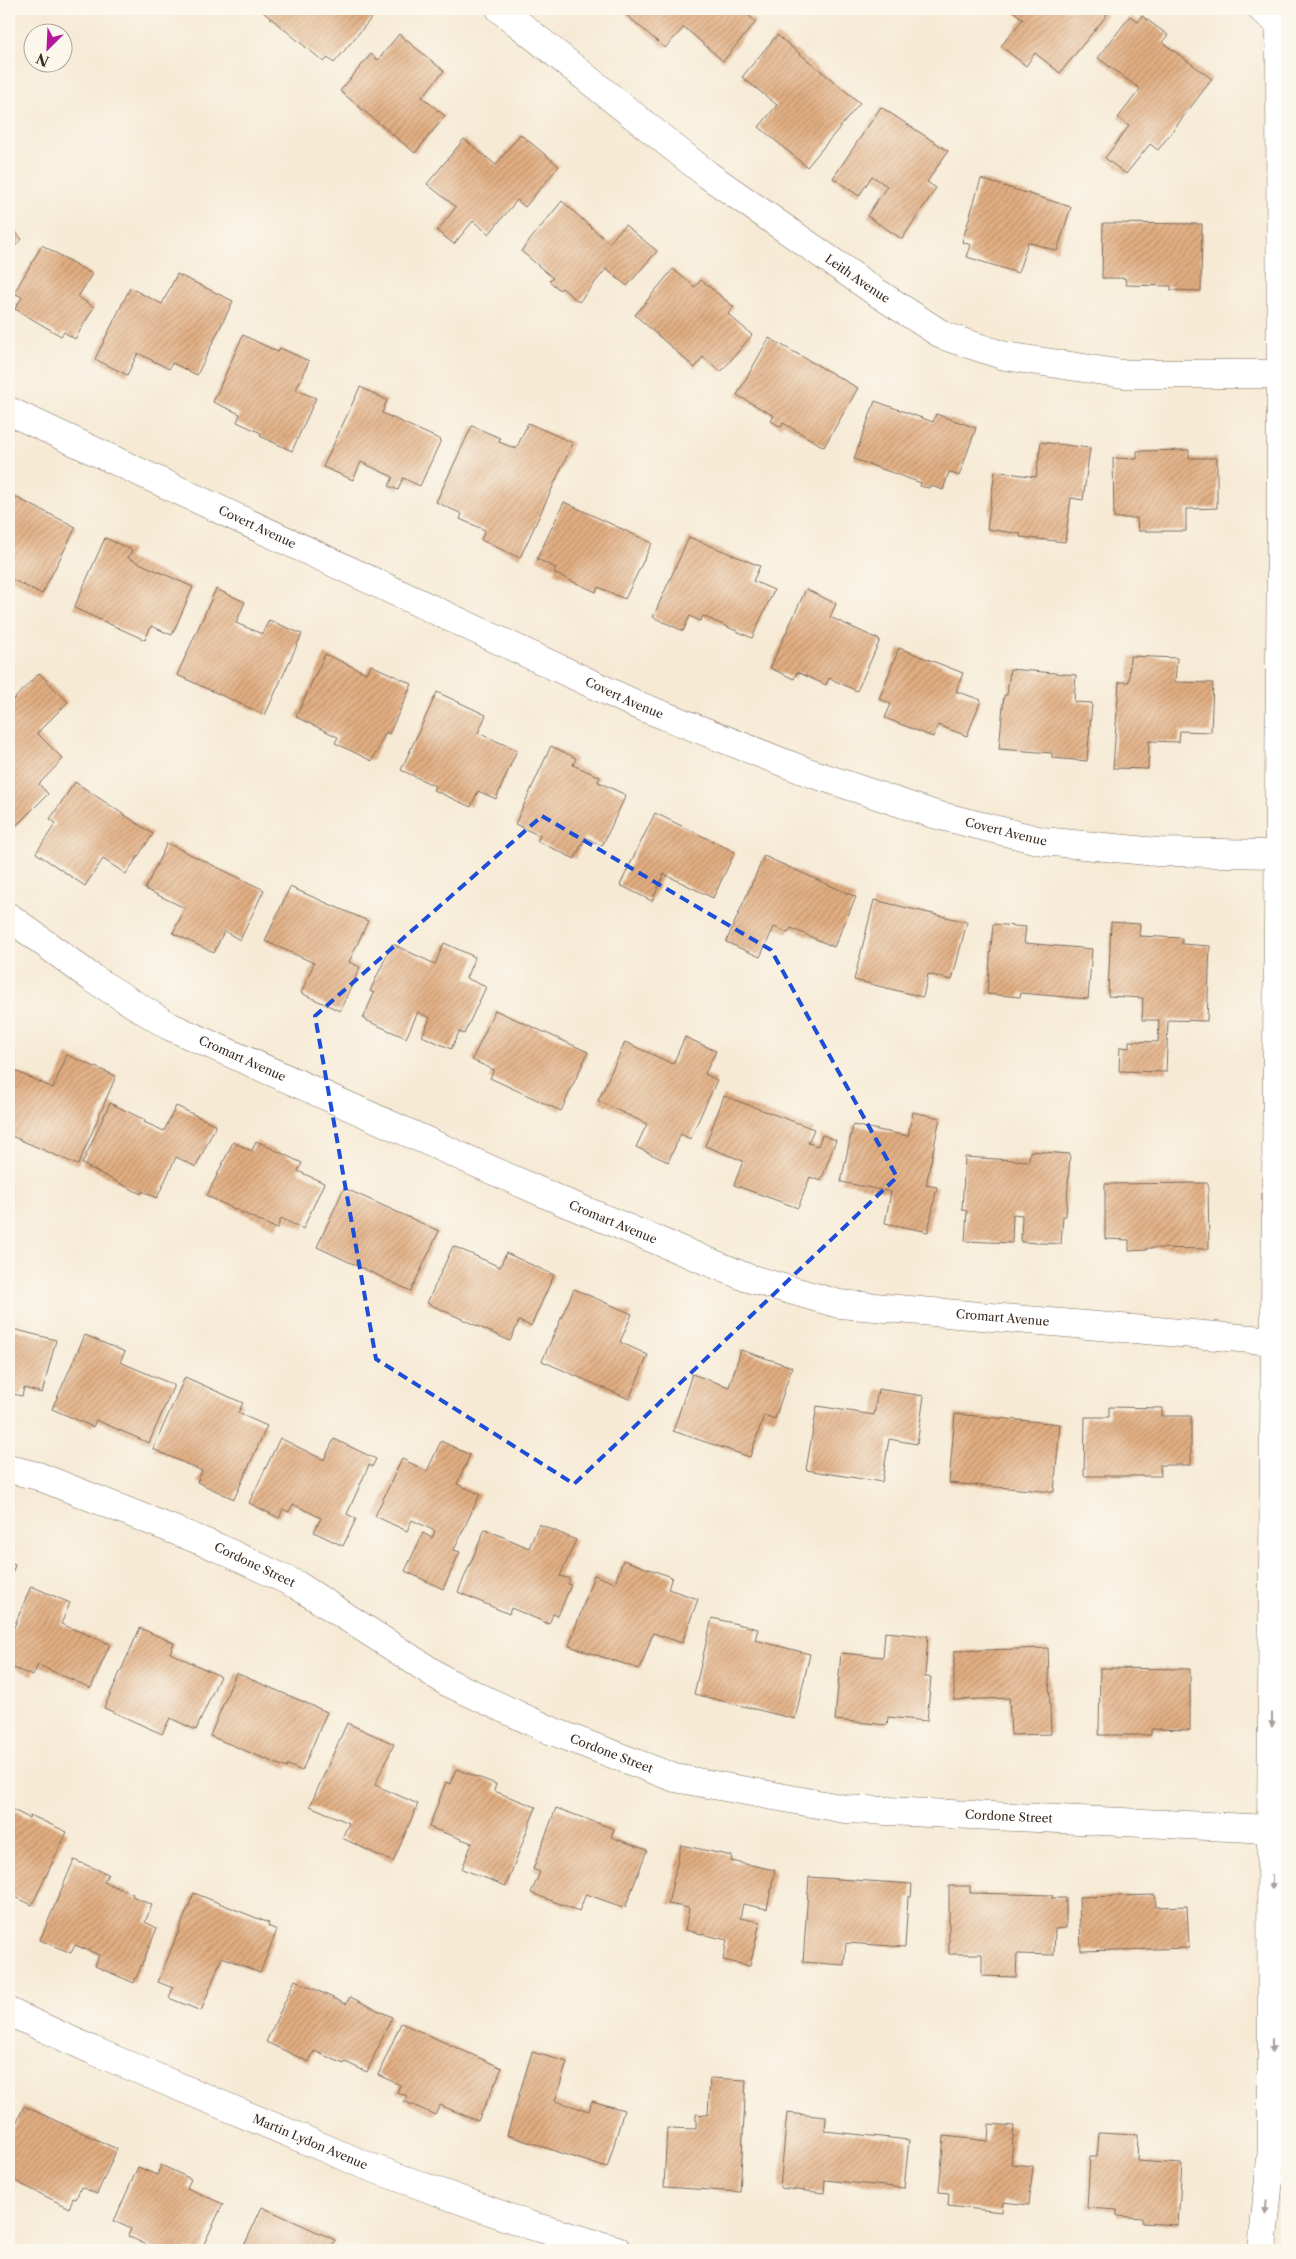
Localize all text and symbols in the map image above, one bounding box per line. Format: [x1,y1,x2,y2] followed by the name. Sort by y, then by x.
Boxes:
[22,22,72,72] north arrow
[33,49,52,71] text: N
[822,251,893,306] street label: Leith Avenue
[216,502,299,551] street label: Covert Avenue
[583,674,666,722] street label: Covert Avenue
[963,814,1048,848] street label: Covert Avenue
[197,1032,289,1084] street label: Cromart Avenue
[567,1197,659,1247] street label: Cromart Avenue
[955,1306,1050,1329] street label: Cromart Avenue
[212,1539,298,1590] street label: Cordone Street
[1268,1712,1276,1728] one-way arrow
[568,1731,656,1776] street label: Cordone Street
[965,1807,1054,1826] street label: Cordone Street
[1268,1875,1276,1891] one-way arrow
[1268,2037,1276,2053] one-way arrow
[251,2111,370,2173] street label: Martin Lydon Avenue
[1262,2199,1270,2215] one-way arrow

